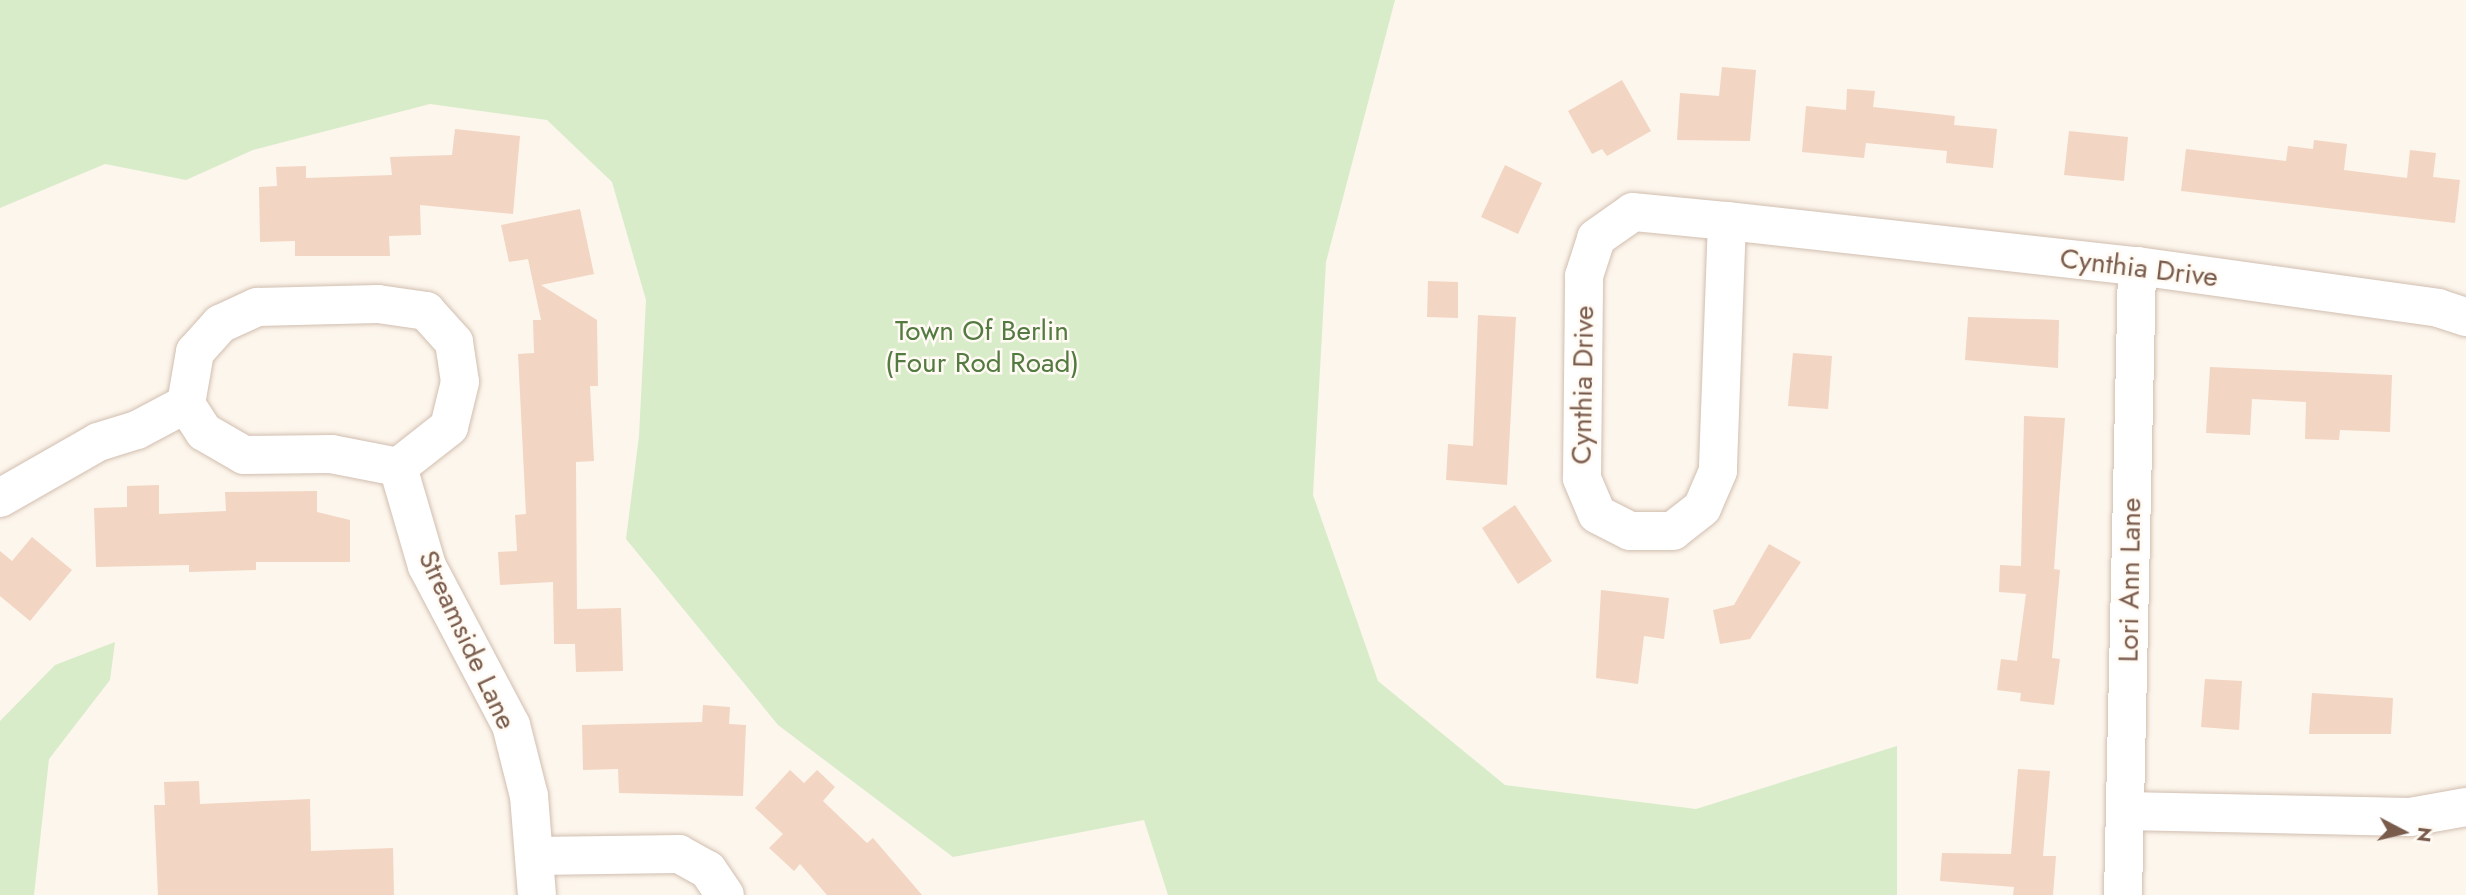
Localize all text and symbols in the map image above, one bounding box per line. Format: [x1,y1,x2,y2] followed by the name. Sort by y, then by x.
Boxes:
[2058,242,2220,294] street label: Cynthia Drive
[1565,305,1601,465] street label: Cynthia Drive
[885,314,1079,380] park label: Town Of Berlin (Four Rod Road)
[2112,497,2148,663] street label: Lori Ann Lane
[411,545,523,735] street label: Streamside Lane
[2368,797,2438,867] north arrow
[2410,825,2439,844] text: N

